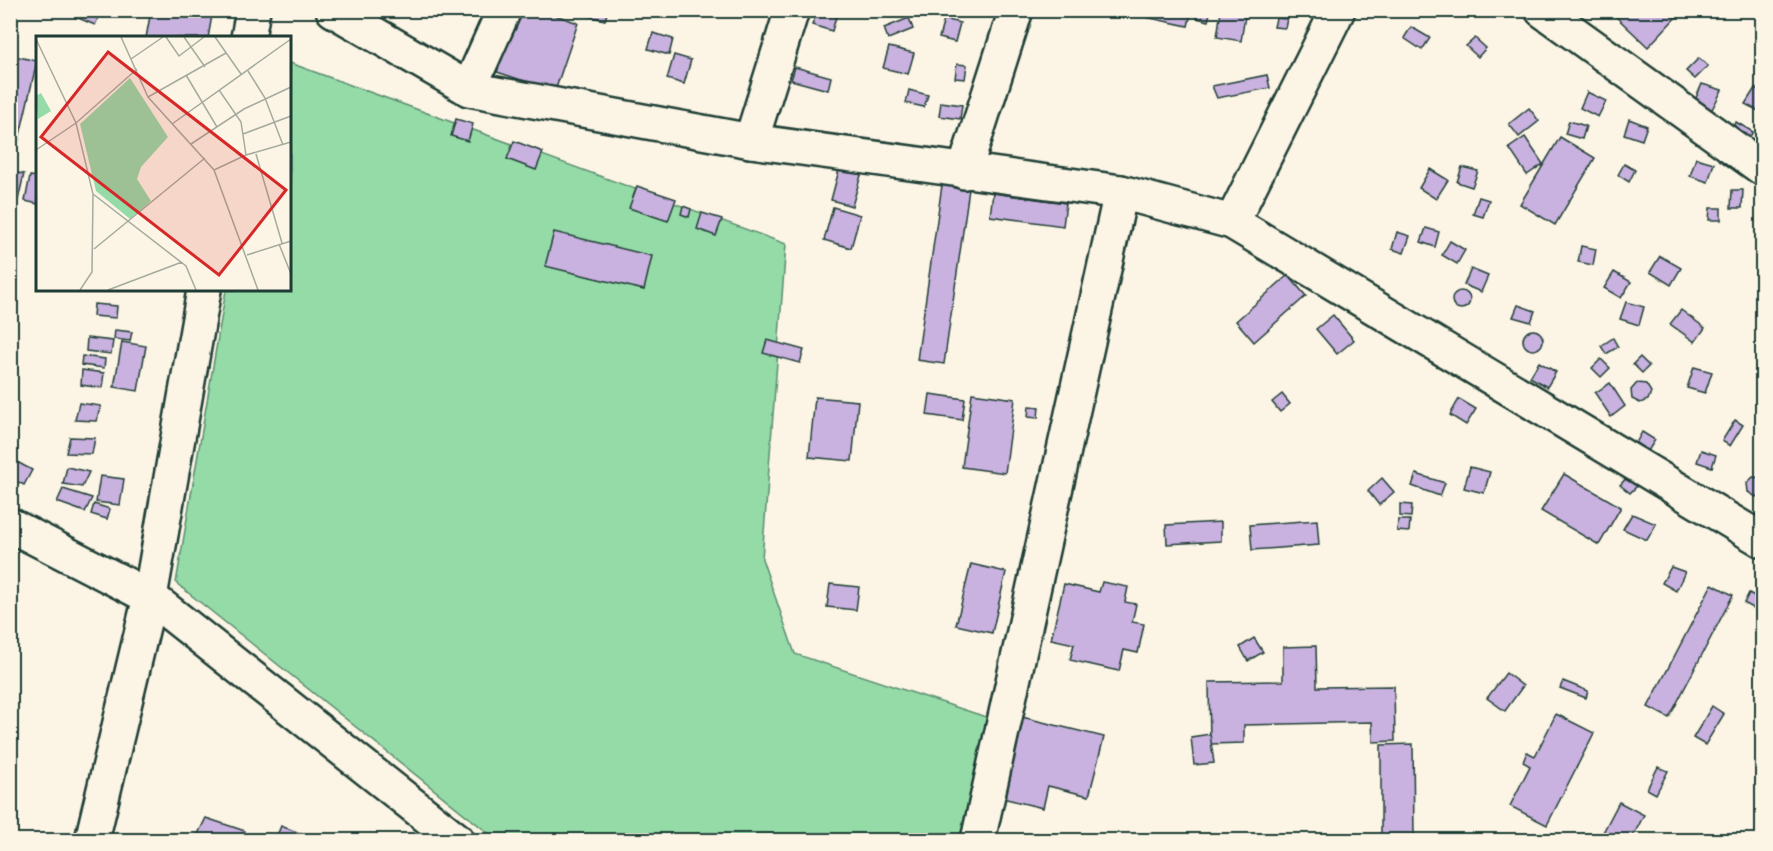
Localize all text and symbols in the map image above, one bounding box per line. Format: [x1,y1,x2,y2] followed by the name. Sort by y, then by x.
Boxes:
[36,36,291,291] inset map

